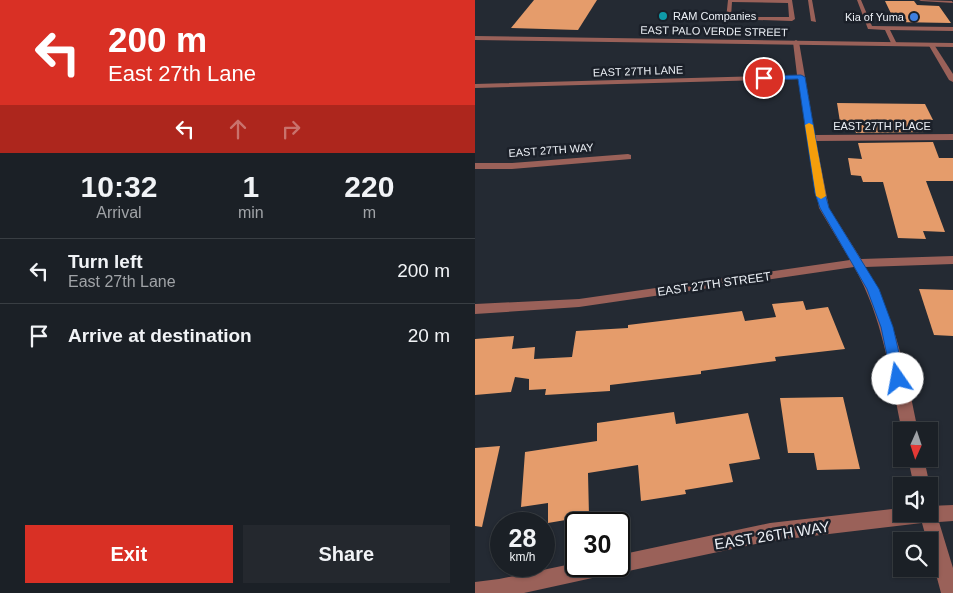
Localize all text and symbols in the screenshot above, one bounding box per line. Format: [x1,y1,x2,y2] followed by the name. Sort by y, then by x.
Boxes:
[657,10,669,22] marker: RAM Companies
[673,10,757,22] place label: RAM Companies
[845,11,905,23] place label: Kia of Yuma
[908,11,920,23] marker: Kia of Yuma
[25,20,90,85] icon: left
[108,20,207,59] text: 200 m
[640,24,788,38] street label: EAST PALO VERDE STREET
[743,57,785,99] pin
[108,61,256,86] text: East 27th Lane
[593,63,683,79] street label: EAST 27TH LANE
[750,64,778,92] icon: arrive
[171,115,199,143] icon: left
[224,115,252,143] icon: ahead
[277,115,305,143] icon: right
[833,120,931,132] street label: EAST 27TH PLACE
[508,141,595,159] street label: EAST 27TH WAY
[81,170,157,203] text: 10:32
[242,170,259,203] text: 1
[344,170,394,203] text: 220
[96,204,142,221] text: Arrival
[238,204,264,221] text: min
[363,204,376,221] text: m
[68,251,143,272] text: Turn left
[25,257,53,285] icon: left
[397,260,450,281] text: 200 m
[656,269,772,299] street label: EAST 27TH STREET
[68,273,176,290] text: East 27th Lane
[25,322,53,350] icon: arrive
[68,325,252,346] text: Arrive at destination
[408,325,450,346] text: 20 m
[871,352,923,404] position arrow
[893,422,937,468] north arrow
[893,422,938,577] map controls
[893,477,938,522] button: sound
[565,512,630,577] speed limit sign: 30
[713,517,831,553] street label: EAST 26TH WAY
[509,524,536,552] text: 28
[25,525,233,583] button: Exit
[243,525,450,583] button: Share
[893,532,938,577] button: search
[509,550,536,564] text: km/h

